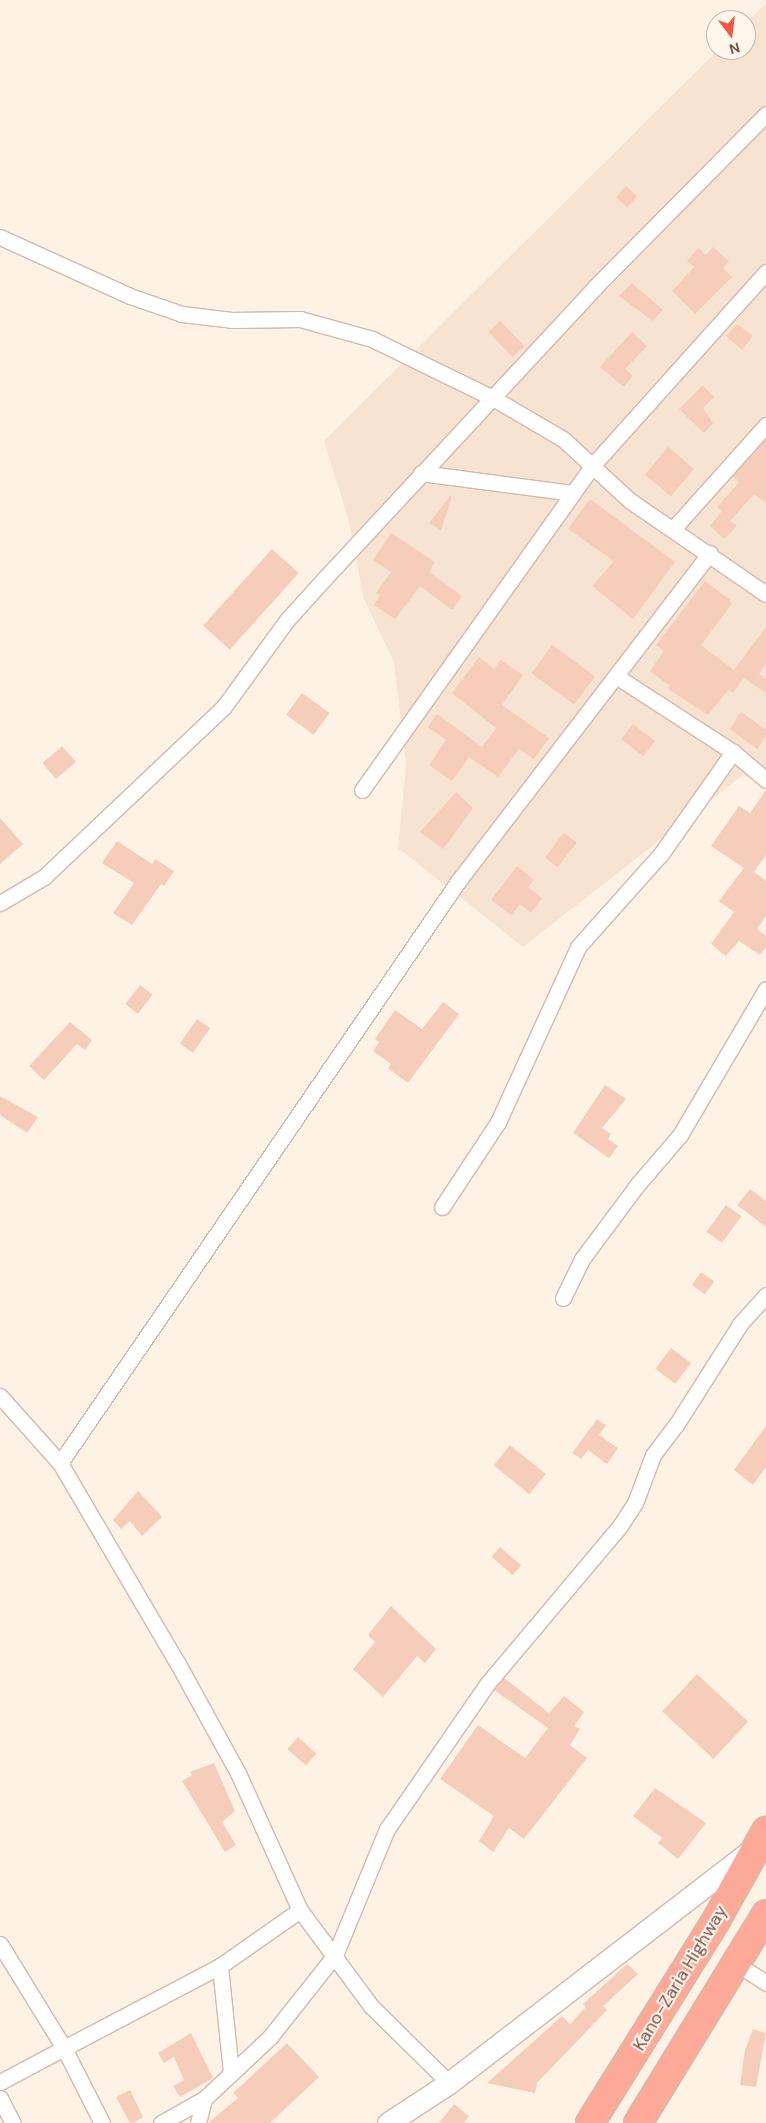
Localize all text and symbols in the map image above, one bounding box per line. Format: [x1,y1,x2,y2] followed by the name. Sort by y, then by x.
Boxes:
[706,10,756,60] north arrow
[727,39,742,59] text: N
[628,1901,732,2055] street label: Kano-Zaria Highway

